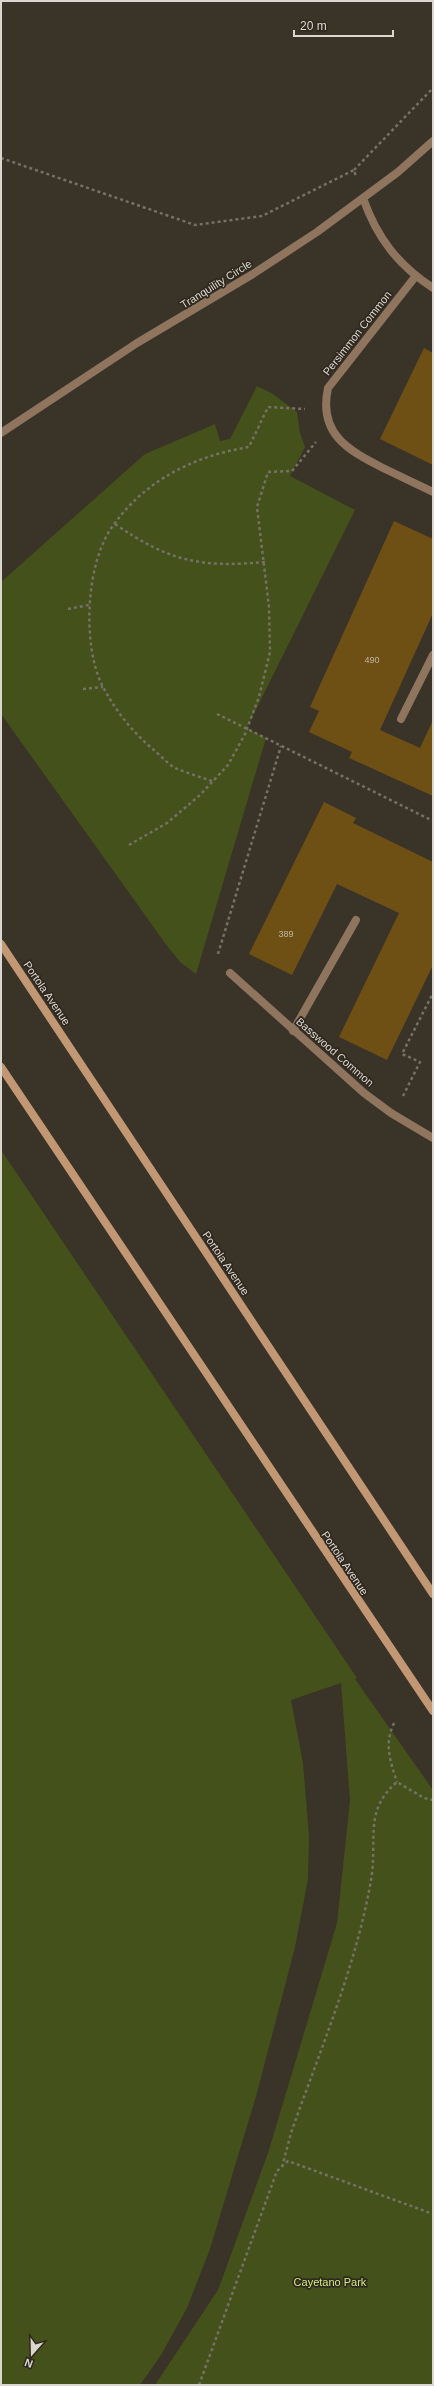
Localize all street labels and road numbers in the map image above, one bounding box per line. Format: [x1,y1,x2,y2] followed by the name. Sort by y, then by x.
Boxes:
[178,257,254,311] street label: Tranquility Circle
[320,289,394,377] street label: Persimmon Common
[21,959,73,1027] street label: Portola Avenue
[294,1015,376,1089] street label: Basswood Common
[200,1229,252,1297] street label: Portola Avenue
[319,1529,371,1597] street label: Portola Avenue

